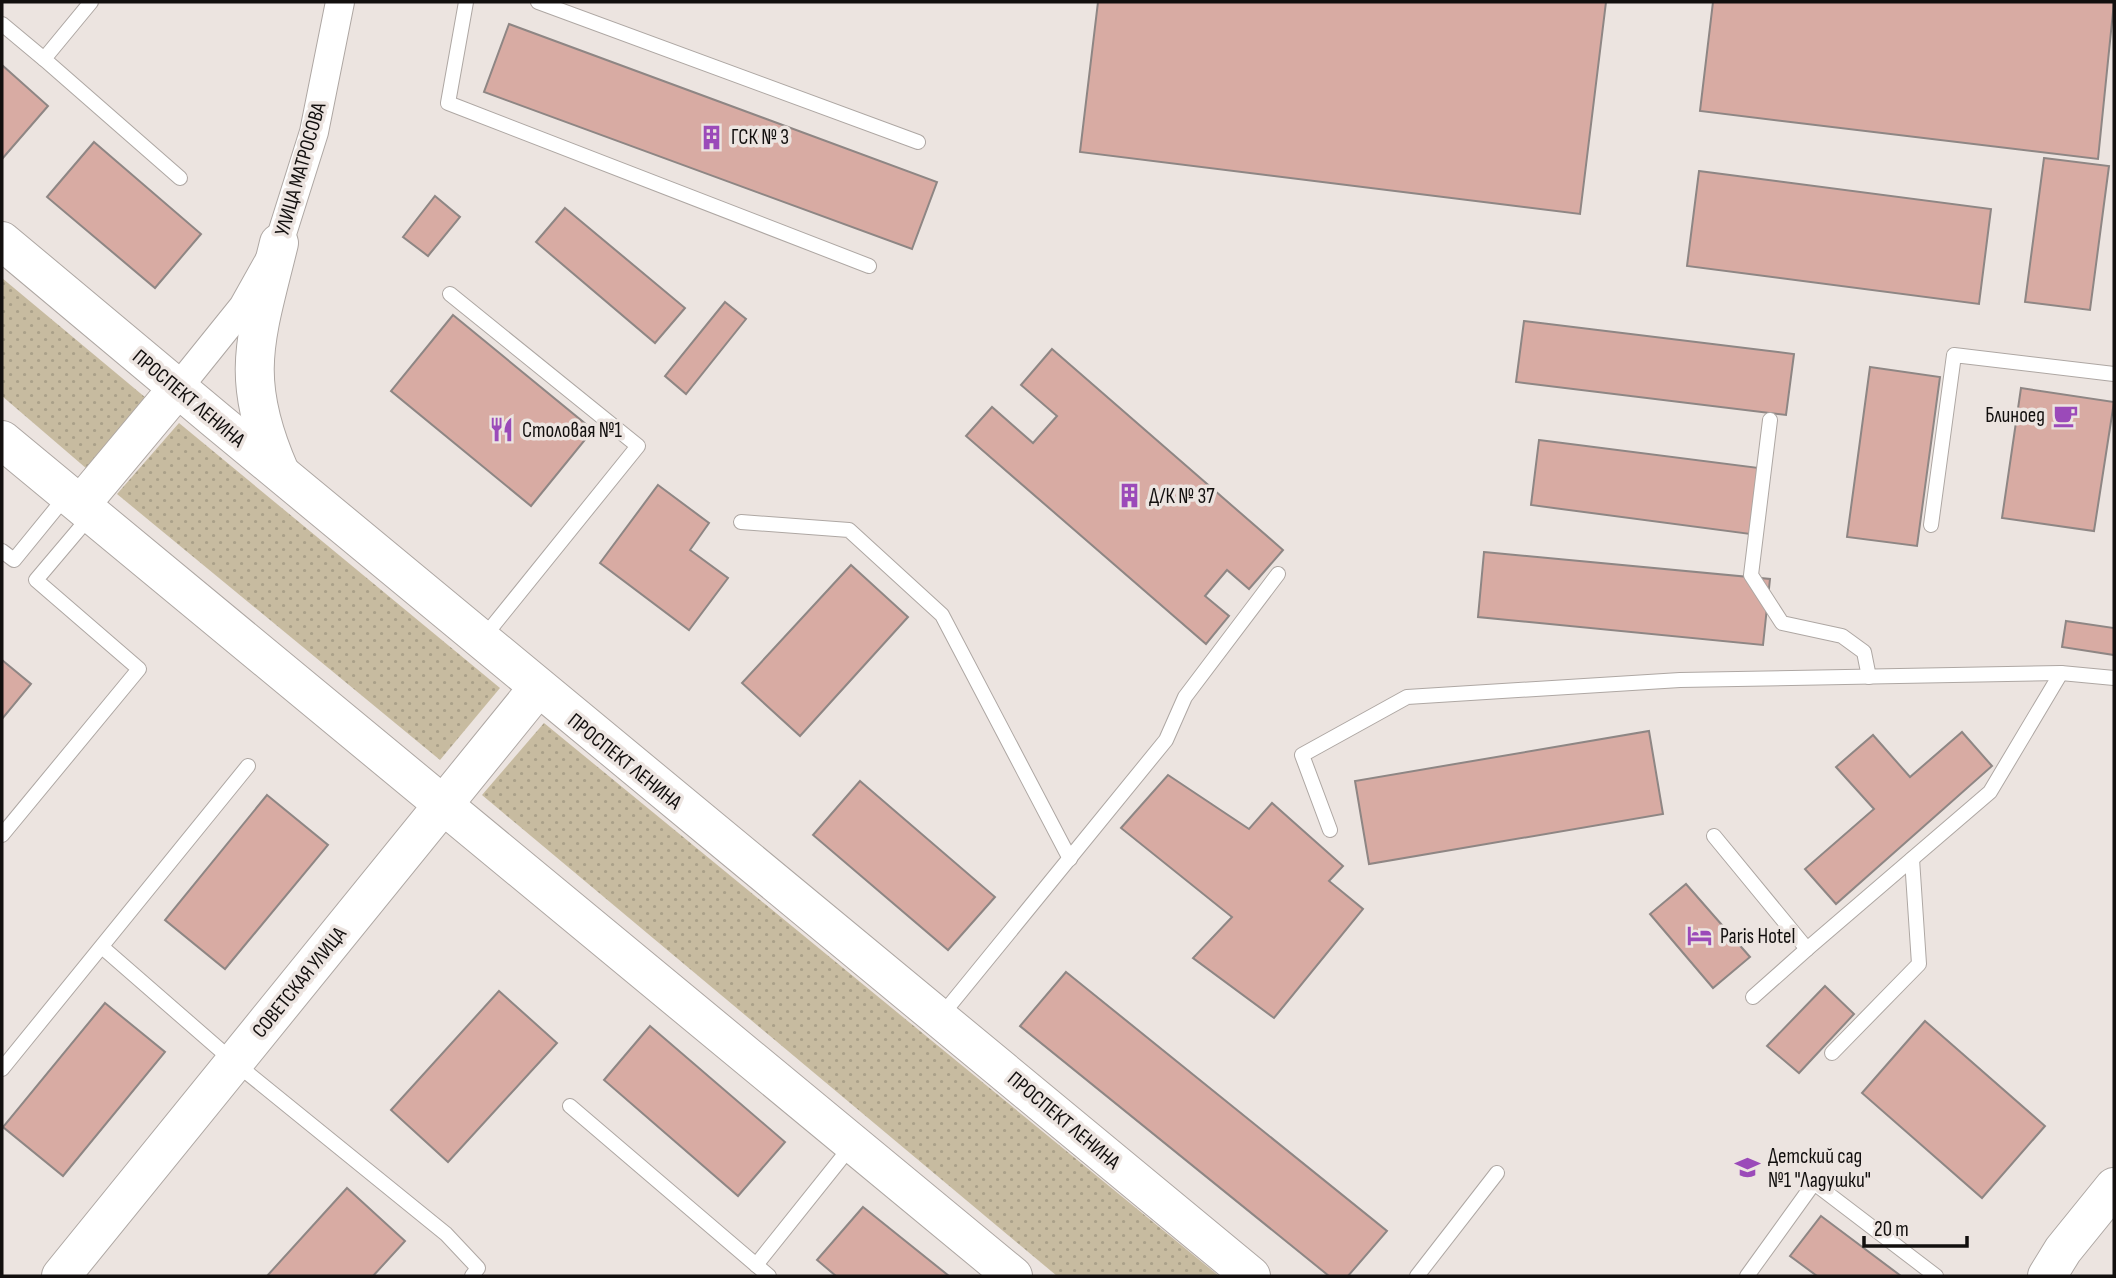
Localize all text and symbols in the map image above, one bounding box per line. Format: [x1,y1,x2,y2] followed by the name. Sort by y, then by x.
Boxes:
[269,99,332,239] street label: УЛИЦА МАТРОСОВА
[697,123,725,151] building icon: ГСК № 3
[731,125,789,150] place label: ГСК № 3
[127,344,251,453] street label: ПРОСПЕКТ ЛЕНИНА
[2051,401,2079,429] cafe icon: Блиноед
[1985,403,2045,428] place label: Блиноед
[488,416,516,444] restaurant icon: Столовая №1
[522,418,623,443] place label: Столовая №1
[1115,482,1143,510] building icon: Д/К № 37
[1149,484,1215,509] place label: Д/К № 37
[563,708,687,816] street label: ПРОСПЕКТ ЛЕНИНА
[247,921,352,1043] street label: СОВЕТСКАЯ УЛИЦА
[1686,922,1714,950] hotel icon: Paris Hotel
[1720,924,1795,949] place label: Paris Hotel
[1002,1066,1126,1175] street label: ПРОСПЕКТ ЛЕНИНА
[1768,1144,1871,1193] place label: Детский сад №1 "Ладушки"
[1734,1154,1762,1182] school or university icon: Детский сад №1 "Ладушки"
[1864,1204,1967,1248] scale bar
[1874,1217,1909,1242] text: 20 m

